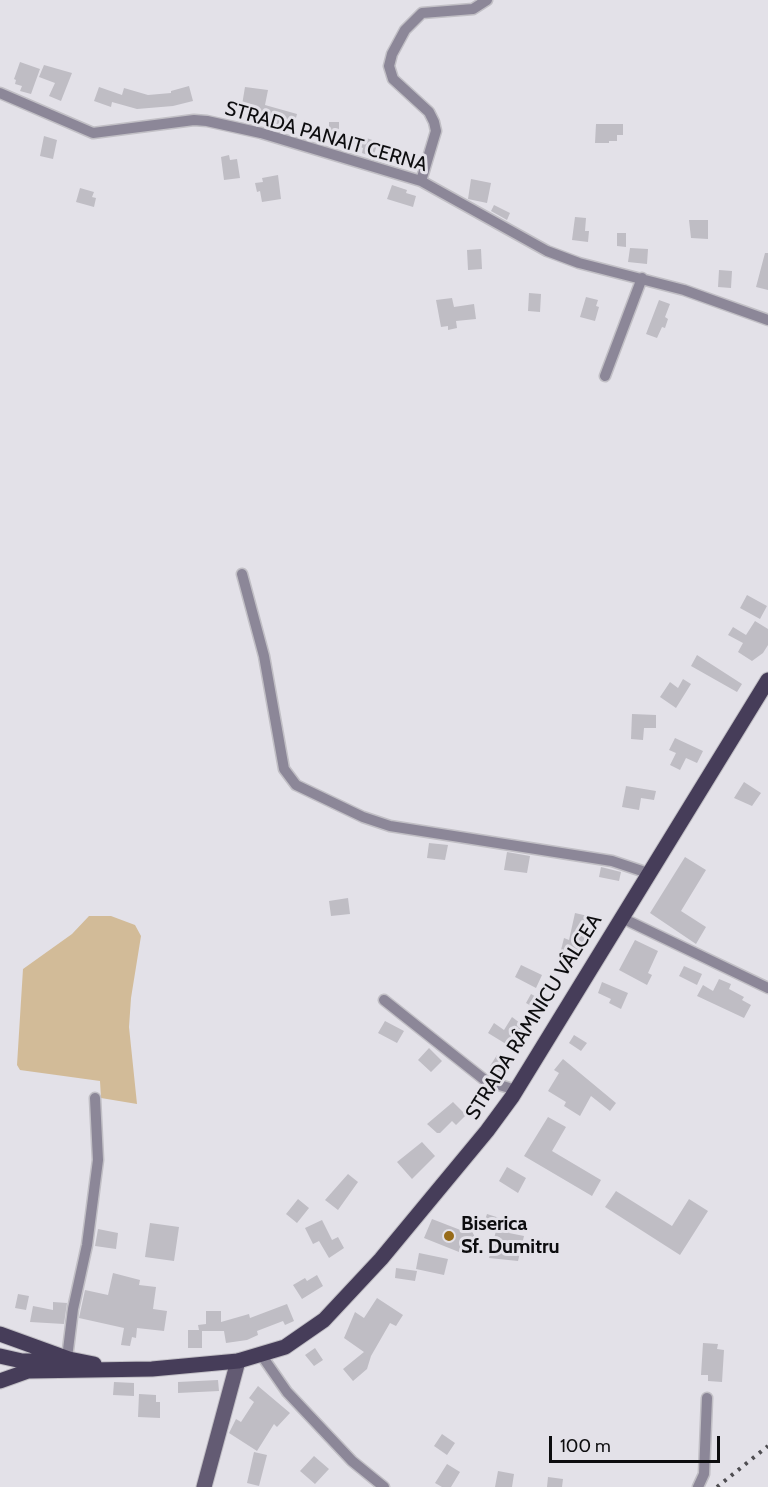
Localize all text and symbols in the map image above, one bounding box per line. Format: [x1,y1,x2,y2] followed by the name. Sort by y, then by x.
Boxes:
[222,97,430,177] street label: STRADA PANAIT CERNA
[461,910,607,1124] street label: STRADA RÂMNICU VÂLCEA
[461,1212,560,1259] place label: Biserica Sf. Dumitru
[442,1229,456,1243] marker: Biserica Sf. Dumitru
[552,1424,723,1462] scale bar
[560,1435,611,1457] text: 100 m

